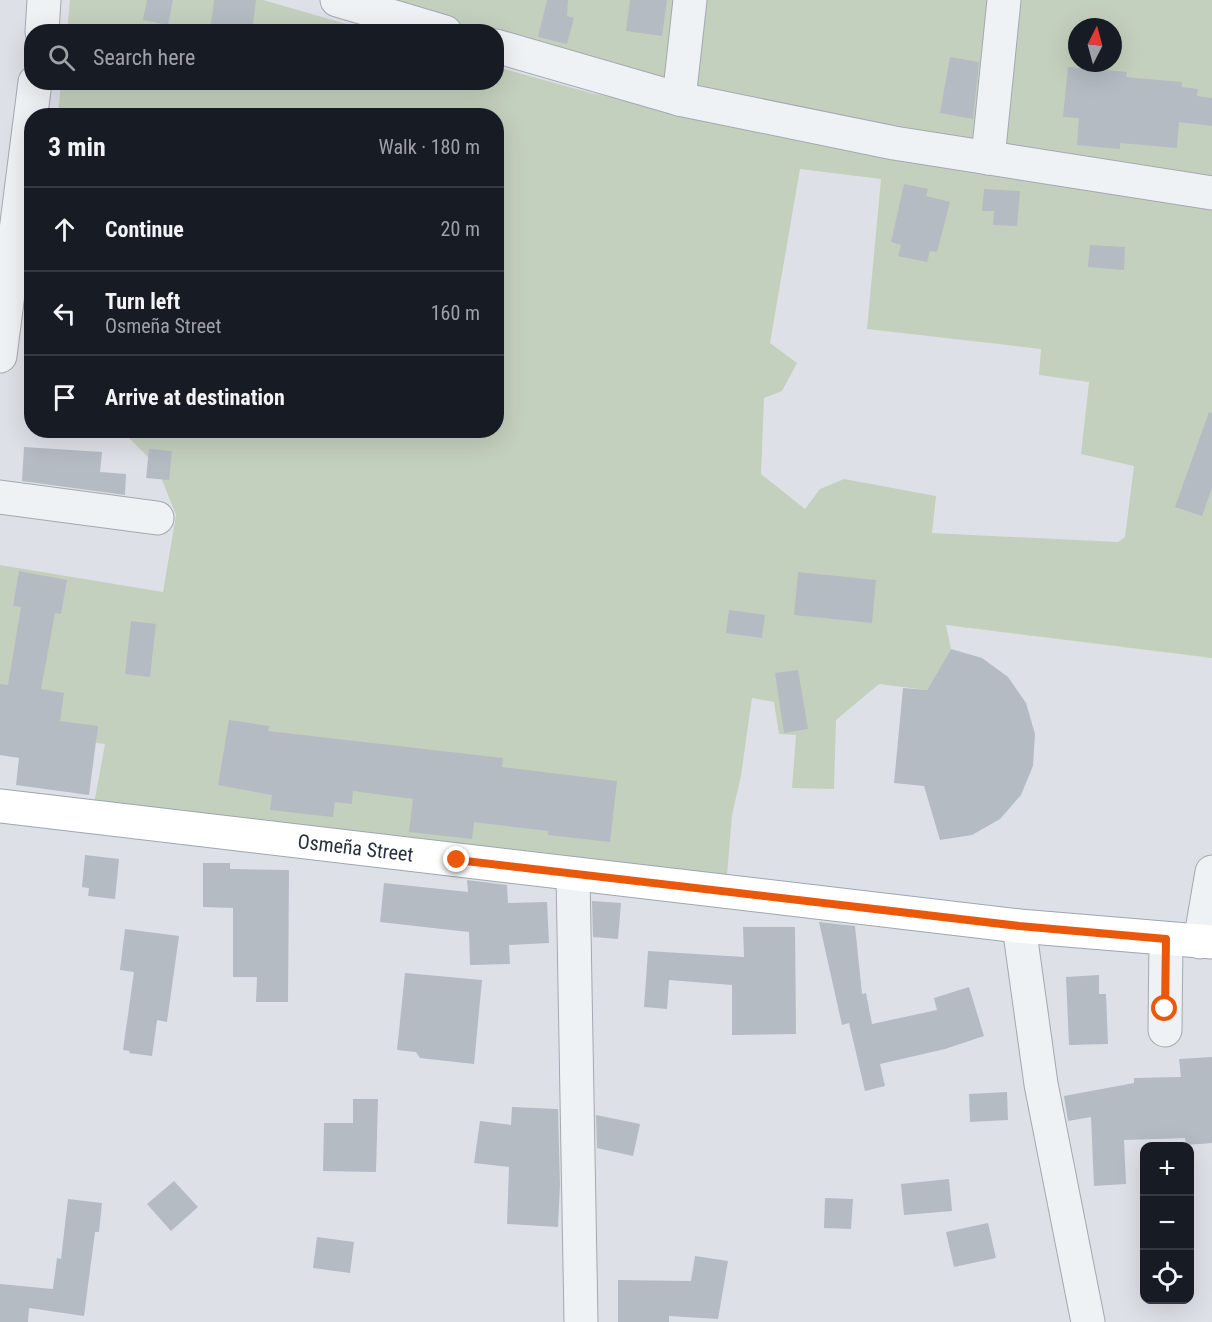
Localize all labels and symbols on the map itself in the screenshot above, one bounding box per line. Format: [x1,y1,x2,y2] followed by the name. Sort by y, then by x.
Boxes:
[1068,18,1122,72] north arrow
[296,829,415,867] street label: Osmeña Street
[443,846,469,872] route end
[1151,995,1177,1021] route start

